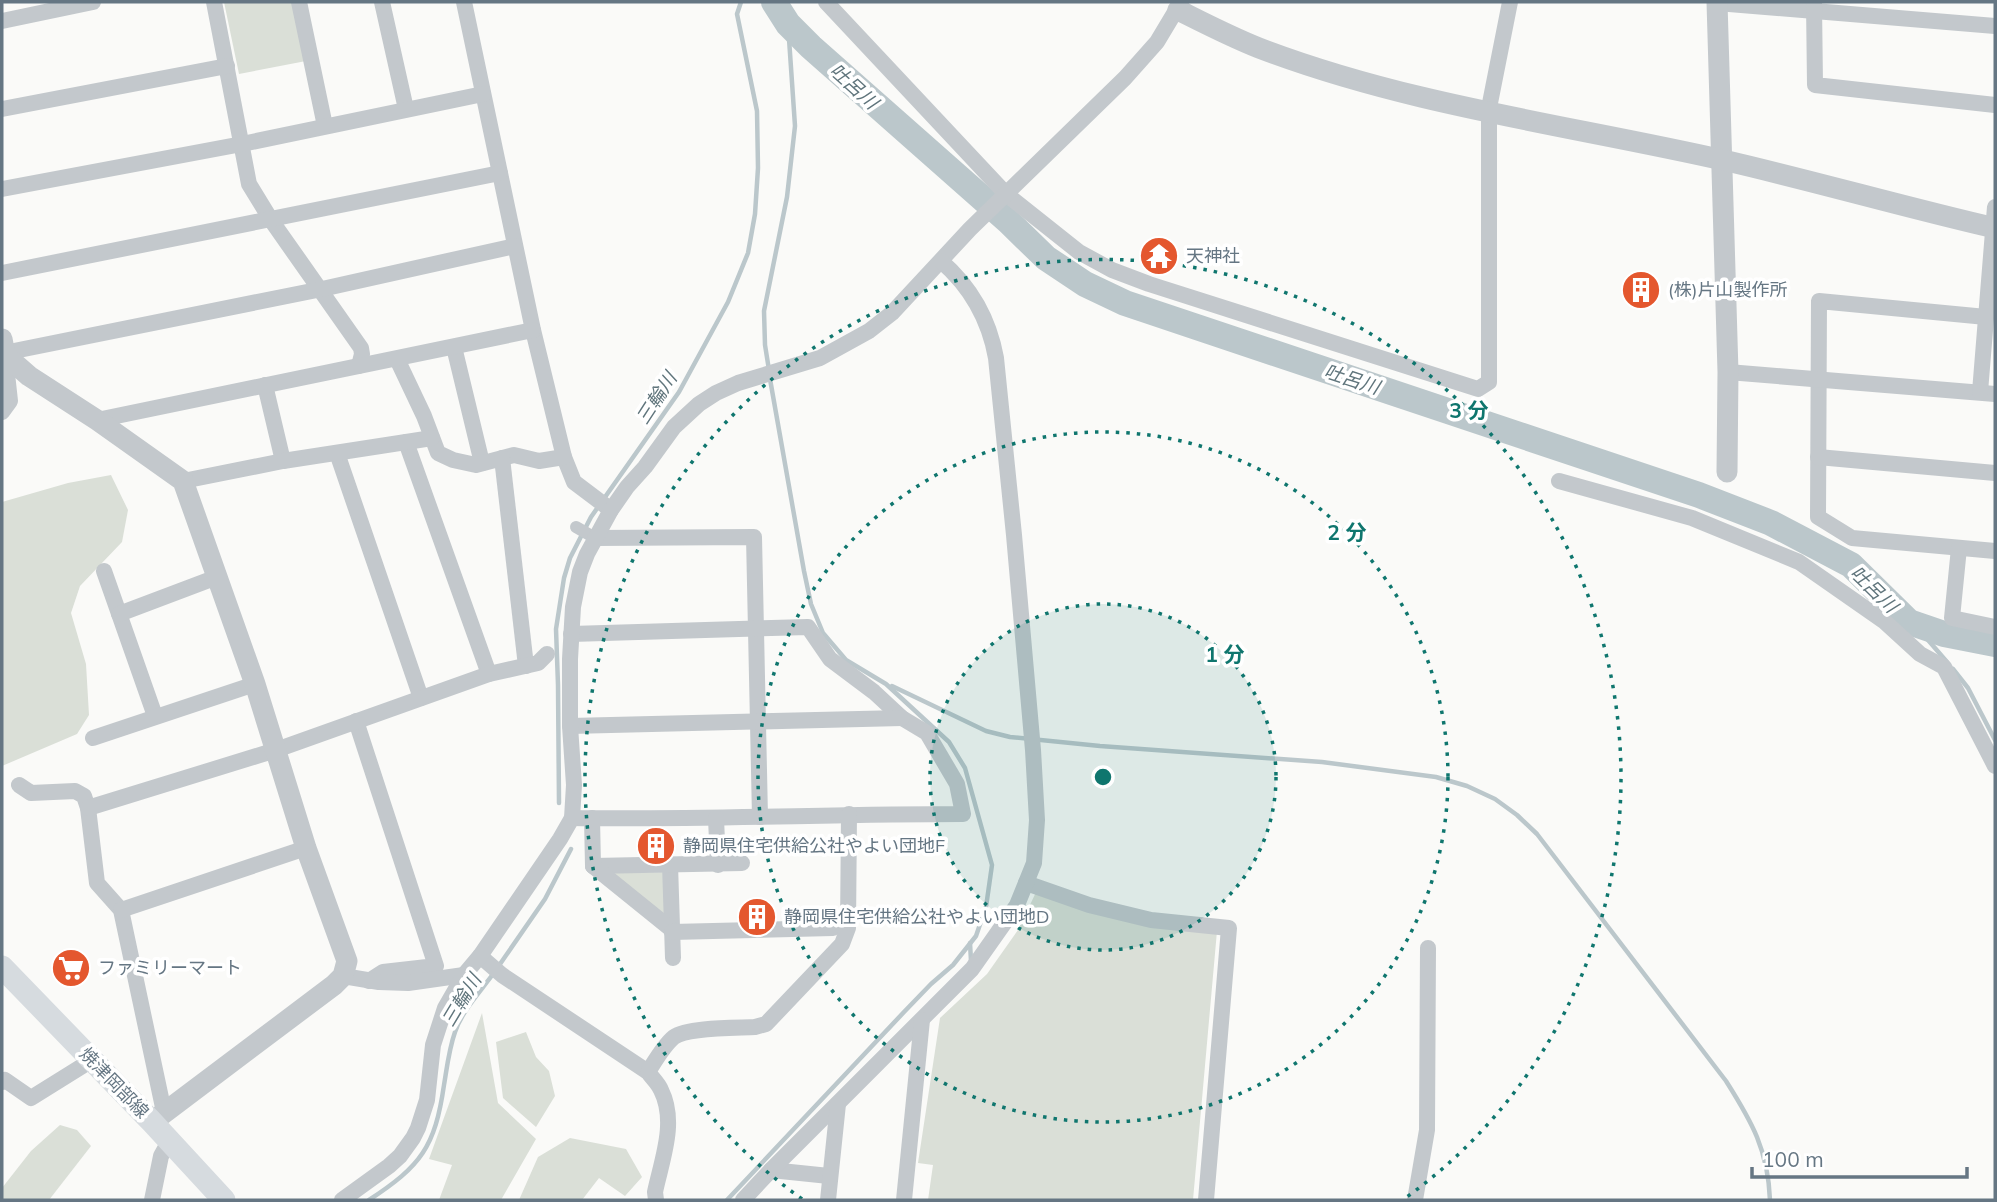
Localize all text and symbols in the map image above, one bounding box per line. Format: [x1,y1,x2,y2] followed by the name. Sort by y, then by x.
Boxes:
[825,58,885,115] water label: 吐呂川
[1138,235,1180,277] temple icon: 天神社
[1186,244,1240,267] place label: 天神社
[1620,269,1662,311] building icon: (株)片山製作所
[1668,278,1787,301] place label: (株)片山製作所
[1321,359,1385,400] water label: 吐呂川
[630,366,683,428] water label: 三輪川
[1449,397,1489,423] text: 3 分
[1327,519,1367,545] text: 2 分
[1845,561,1904,619] water label: 吐呂川
[1205,641,1245,667] text: 1 分
[1091,765,1115,789] centre of rings
[635,825,677,867] building icon: 静岡県住宅供給公社やよい団地F
[683,834,945,857] place label: 静岡県住宅供給公社やよい団地F
[736,896,778,938] building icon: 静岡県住宅供給公社やよい団地D
[784,905,1049,928] place label: 静岡県住宅供給公社やよい団地D
[50,947,92,989] supermarket icon: ファミリーマート
[98,956,242,979] place label: ファミリーマート
[436,968,487,1031] water label: 三輪川
[75,1042,154,1123] street label: 焼津岡部線
[1752,1136,1967,1180] scale bar
[1762,1146,1824,1172] text: 100 m

